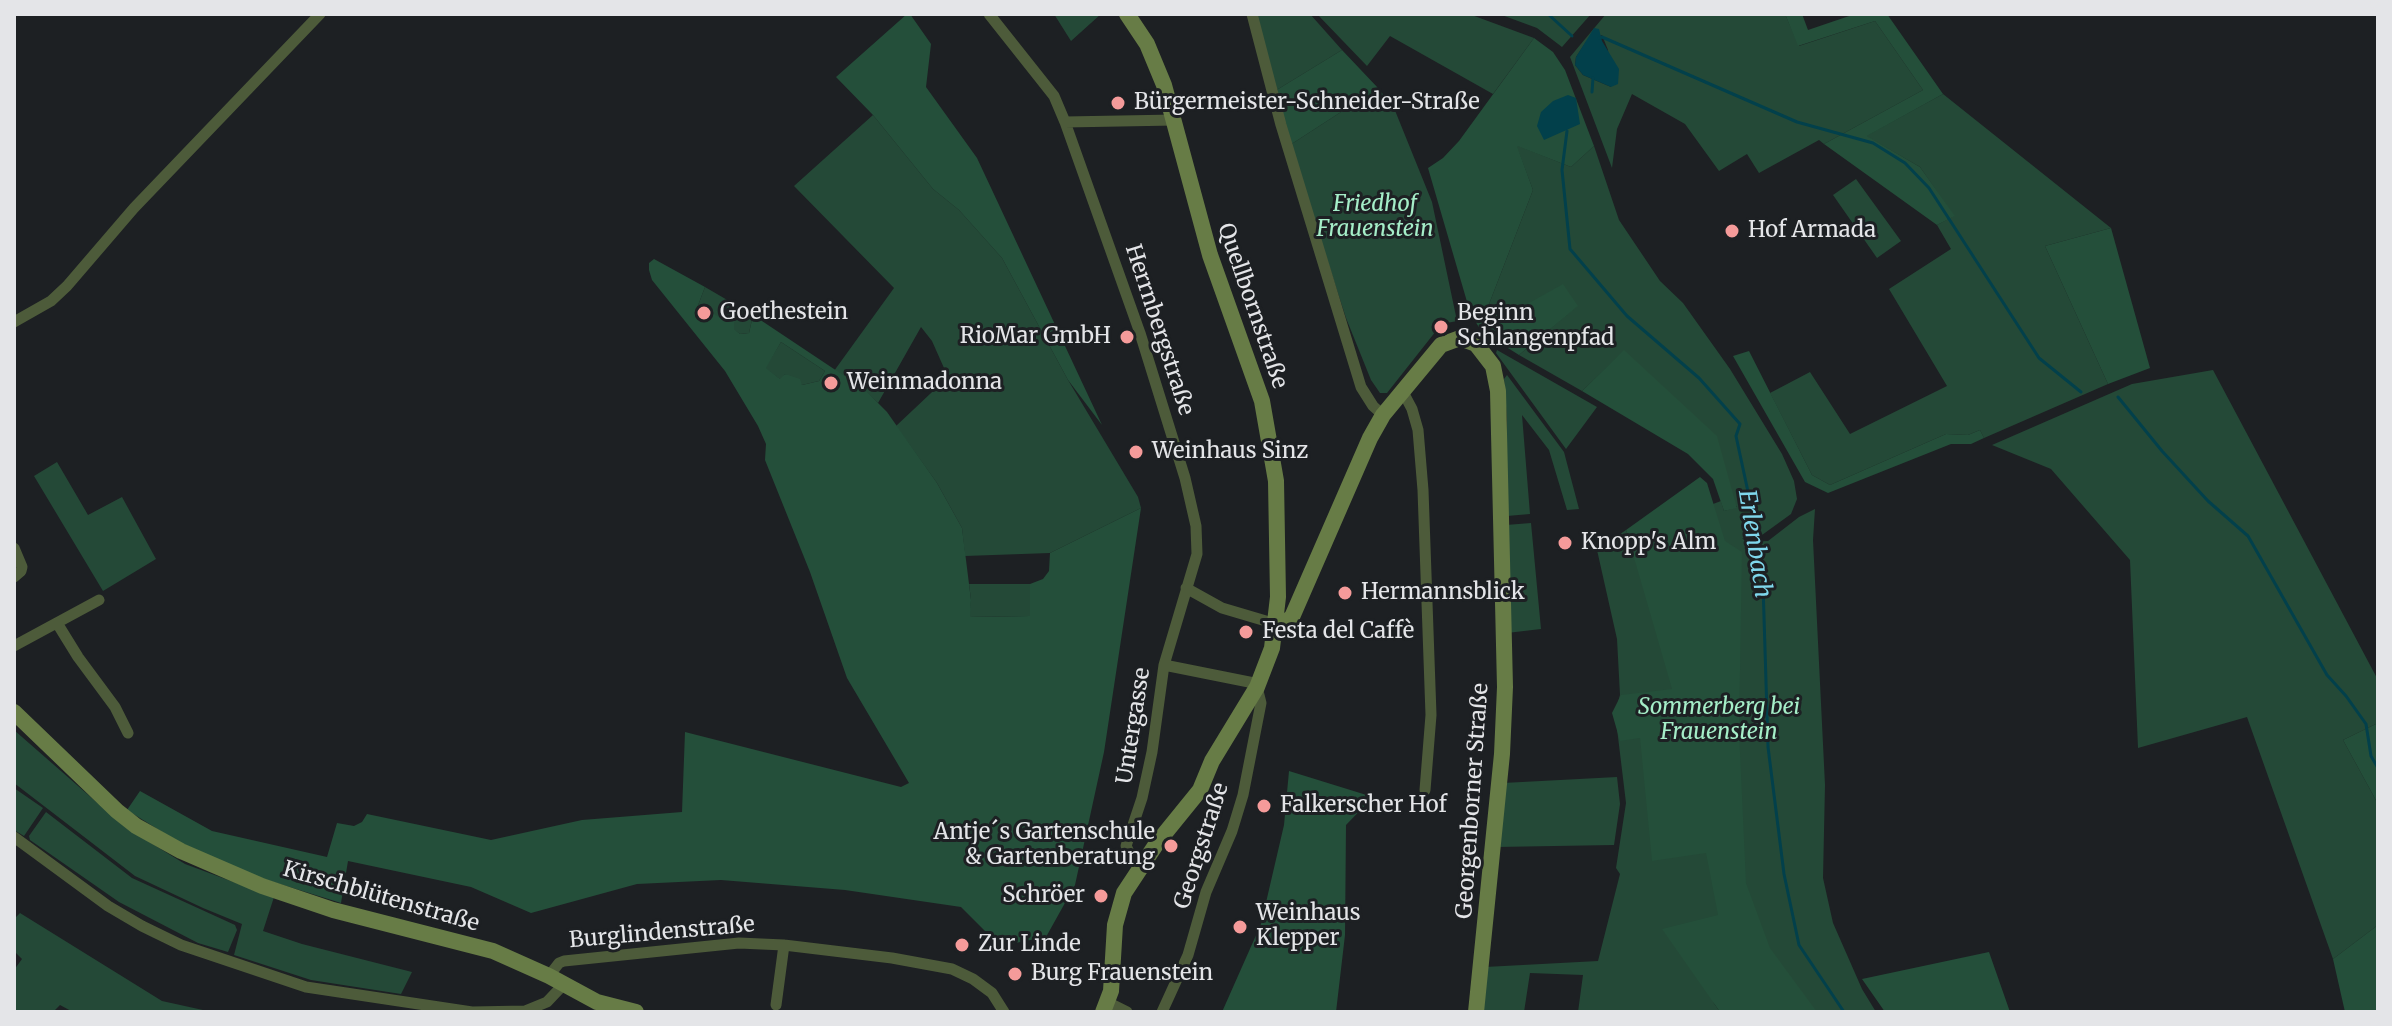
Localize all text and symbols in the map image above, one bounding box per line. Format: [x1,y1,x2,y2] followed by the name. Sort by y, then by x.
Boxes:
[1134,90,1480,116] place label: Bürgermeister-Schneider-Straße
[1109,94,1127,112] marker: Bürgermeister-Schneider-Straße
[1316,192,1434,244] park label: Friedhof Frauenstein
[1748,218,1876,244] place label: Hof Armada
[1211,220,1293,392] street label: Quellbornstraße
[1723,222,1741,240] marker: Hof Armada
[1119,241,1199,419] street label: Herrnbergstraße
[720,300,848,326] place label: Goethestein
[1457,301,1614,352] place label: Beginn Schlangenpfad
[695,304,713,322] marker: Goethestein
[1432,318,1450,336] marker: Beginn Schlangenpfad
[960,324,1111,350] place label: RioMar GmbH
[1118,328,1136,346] marker: RioMar GmbH
[847,370,1002,396] place label: Weinmadonna
[822,374,840,392] marker: Weinmadonna
[1152,439,1308,465] place label: Weinhaus Sinz
[1127,443,1145,461] marker: Weinhaus Sinz
[1731,488,1777,600] water label: Erlenbach
[1581,530,1716,556] place label: Knopp's Alm
[1556,534,1574,552] marker: Knopp's Alm
[1361,580,1525,606] place label: Hermannsblick
[1336,584,1354,602] marker: Hermannsblick
[1262,619,1414,645] place label: Festa del Caffè
[1237,623,1255,641] marker: Festa del Caffè
[1112,666,1156,786] street label: Untergasse
[1452,682,1494,920] street label: Georgenborner Straße
[1638,695,1800,746] park label: Sommerberg bei Frauenstein
[1169,780,1235,912] street label: Georgstraße
[1280,793,1447,819] place label: Falkerscher Hof
[1255,797,1273,815] marker: Falkerscher Hof
[934,820,1155,872] place label: Antje´s Gartenschule & Gartenberatung
[1162,837,1180,855] marker: Antje´s Gartenschule & Gartenberatung
[280,856,482,938] street label: Kirschblütenstraße
[1002,883,1085,909] place label: Schröer
[1092,887,1110,905] marker: Schröer
[1256,901,1361,952] place label: Weinhaus Klepper
[568,912,756,954] street label: Burglindenstraße
[1231,918,1249,936] marker: Weinhaus Klepper
[978,932,1081,958] place label: Zur Linde
[953,936,971,954] marker: Zur Linde
[1031,961,1213,987] place label: Burg Frauenstein
[1006,965,1024,983] marker: Burg Frauenstein

